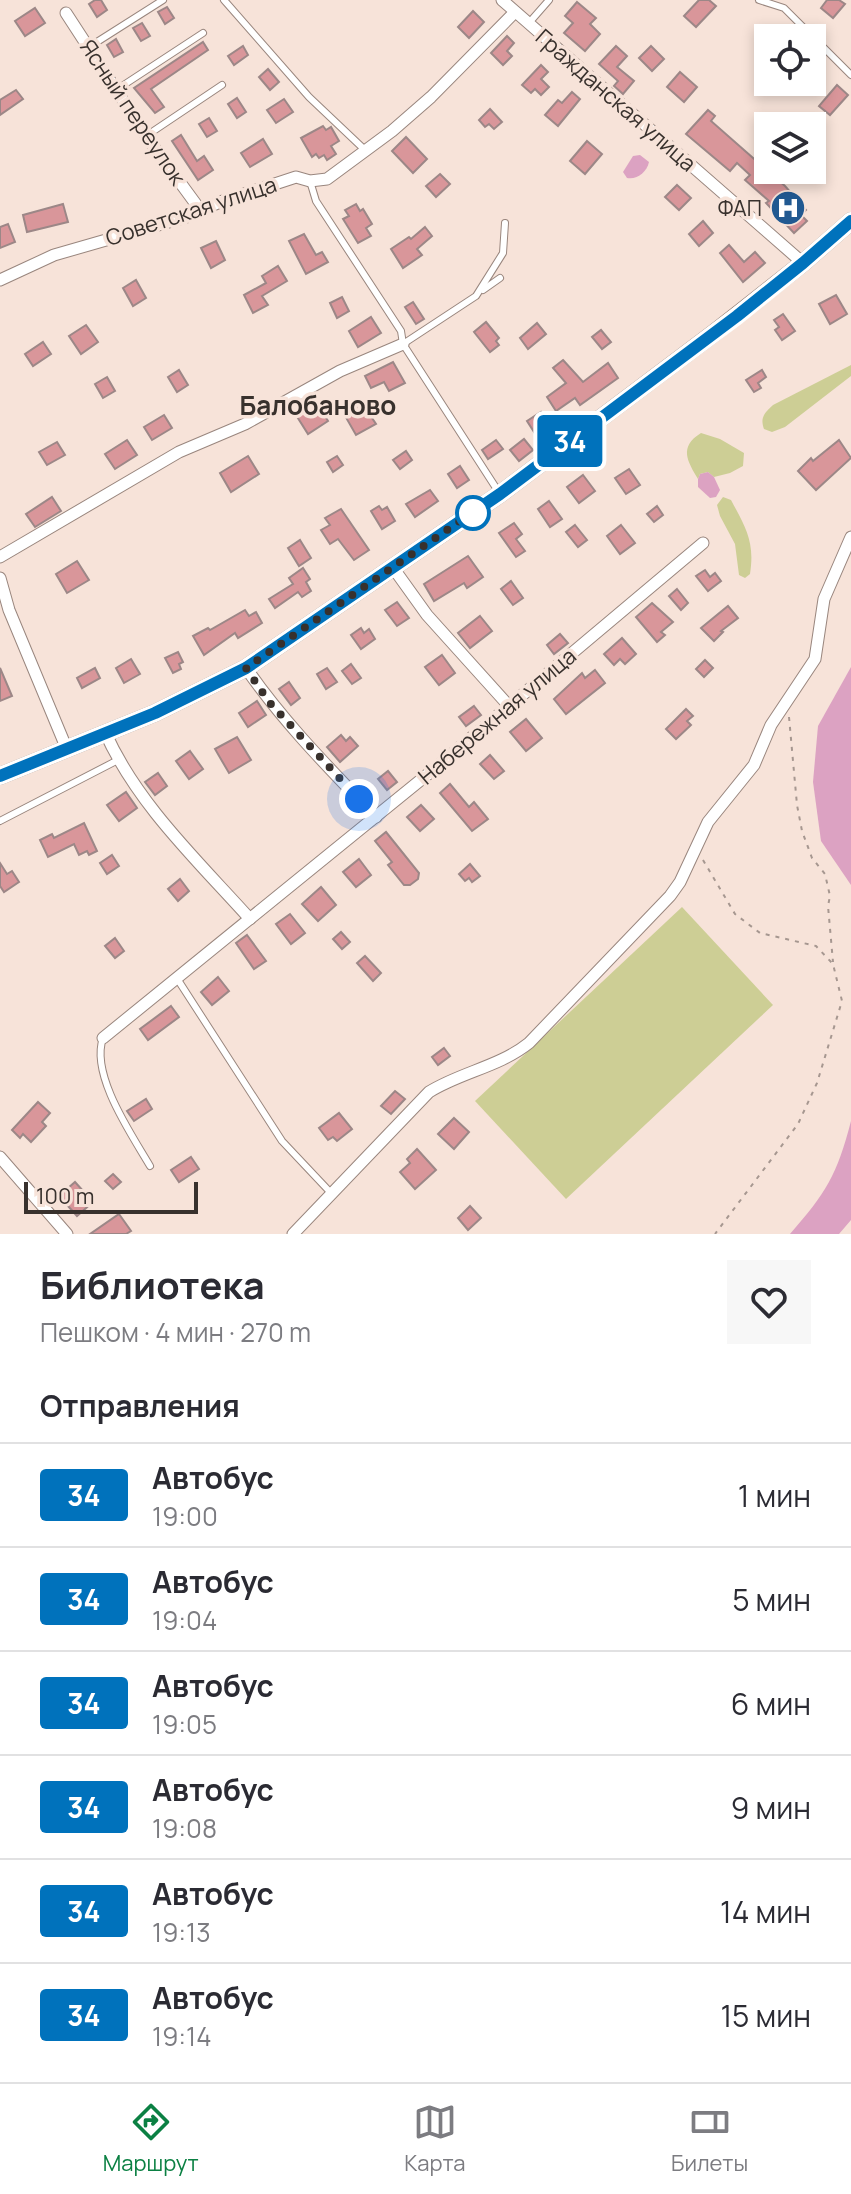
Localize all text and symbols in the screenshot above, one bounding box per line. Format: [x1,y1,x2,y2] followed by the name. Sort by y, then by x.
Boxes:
[530,22,702,178] street label: Гражданская улица
[754,24,826,184] map controls
[754,24,826,96] button: locate
[73,33,193,192] street label: Ясный переулок
[754,112,826,184] button: layers
[102,169,280,253] street label: Советская улица
[769,189,807,227] hospital icon: ФАП
[718,193,762,223] place label: ФАП
[240,387,396,423] district label: Балобаново
[534,415,606,467] line badge: 34
[553,422,587,460] text: 34
[456,496,490,530] unlabelled marker
[412,641,582,791] street label: Набережная улица
[339,779,379,819] your location
[24,1178,198,1214] scale bar
[36,1181,94,1211] text: 100 m
[40,1258,265,1310] text: Библиотека
[727,1260,811,1344] button: heart
[40,1314,311,1350] text: Пешком · 4 мин · 270 m
[40,1385,240,1426] text: Отправления
[152,1457,274,1498] text: Автобус
[738,1475,811,1516] text: 1 мин
[67,1476,101,1514] text: 34
[152,1498,218,1534] text: 19:00
[152,1561,274,1602] text: Автобус
[732,1579,811,1620] text: 5 мин
[67,1580,101,1618] text: 34
[152,1602,217,1638] text: 19:04
[152,1665,274,1706] text: Автобус
[731,1683,811,1724] text: 6 мин
[67,1684,101,1722] text: 34
[152,1706,217,1742] text: 19:05
[152,1769,274,1810] text: Автобус
[731,1787,811,1828] text: 9 мин
[67,1788,101,1826] text: 34
[152,1810,217,1846] text: 19:08
[152,1873,274,1914] text: Автобус
[720,1891,811,1932] text: 14 мин
[67,1892,101,1930] text: 34
[152,1914,211,1950] text: 19:13
[152,1977,274,2018] text: Автобус
[720,1995,811,2036] text: 15 мин
[67,1996,101,2034] text: 34
[152,2018,212,2054] text: 19:14
[103,2100,199,2178] tab: Маршрут
[404,2100,465,2178] tab: Карта
[671,2100,748,2178] tab: Билеты

